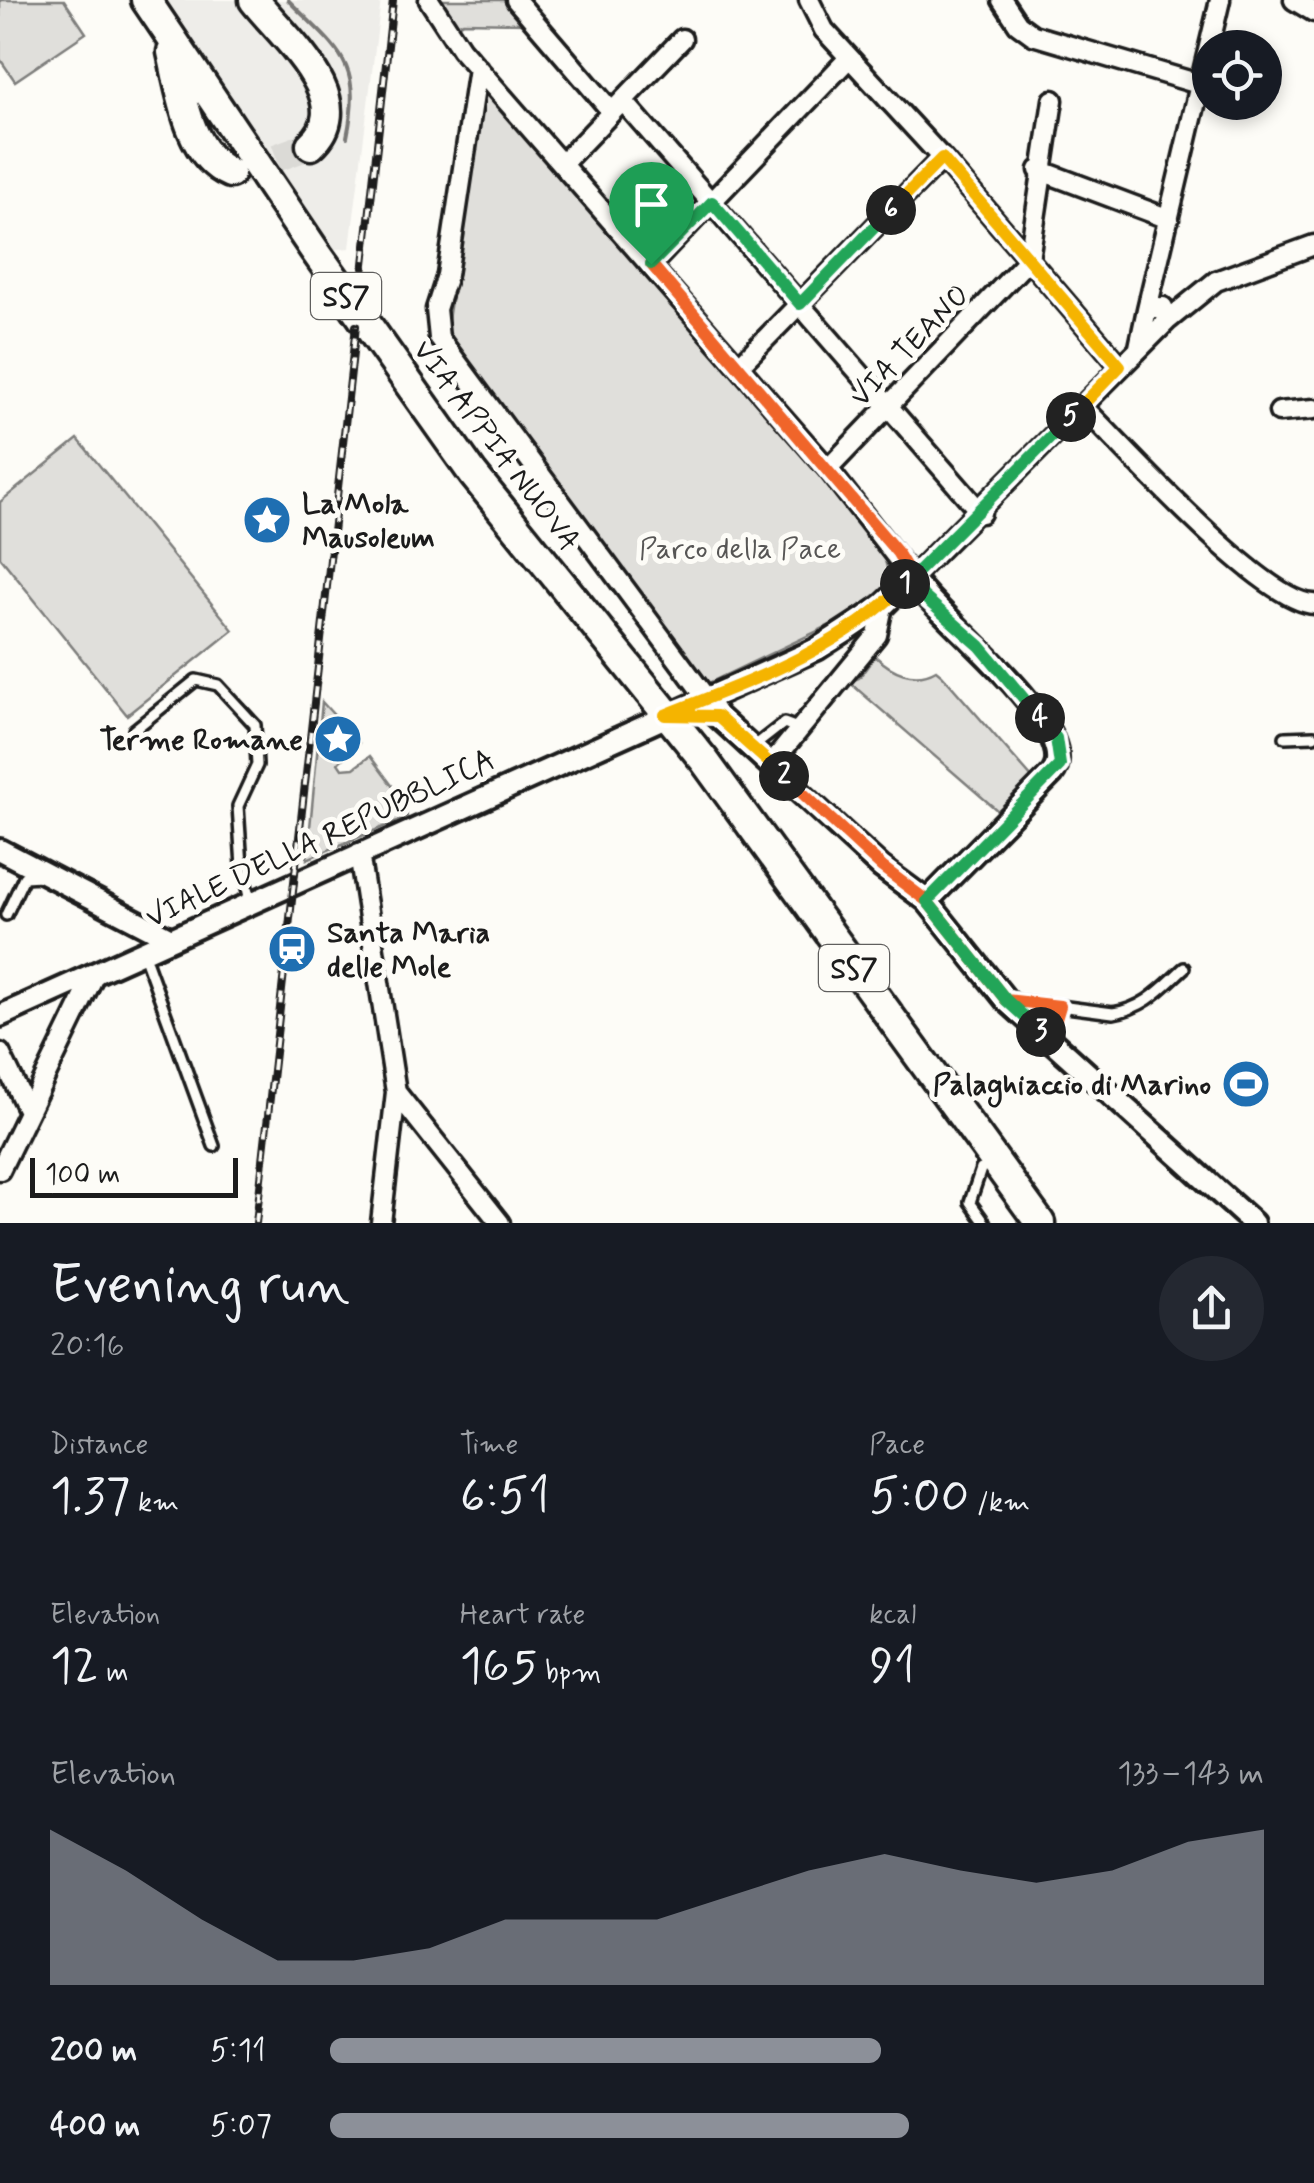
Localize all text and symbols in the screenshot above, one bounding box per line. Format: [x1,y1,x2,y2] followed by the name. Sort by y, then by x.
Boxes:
[1192,30,1282,120] map controls
[1192,30,1282,120] button: locate
[609,162,694,265] pin
[624,177,679,232] icon: arrive
[866,185,916,235] pin: 6
[884,191,898,228] text: 6
[311,273,381,319] road number: SS7
[842,276,978,416] street label: VIA TEANO
[403,332,588,560] street label: VIA APPIA NUOVA
[1046,392,1096,442] pin: 5
[1063,398,1079,435] text: 5
[302,485,435,558] place label: La Mola Mausoleum
[241,494,293,546] place icon: La Mola Mausoleum
[639,530,841,569] park label: Parco della Pace
[880,559,930,609] pin: 1
[899,565,911,602] text: 1
[1015,693,1065,743] pin: 4
[1032,699,1048,736] text: 4
[312,713,364,765] place icon: Terme Romane
[100,721,303,760] place label: Terme Romane
[140,741,502,938] street label: VIALE DELLA REPUBBLICA
[759,751,809,801] pin: 2
[777,757,791,794] text: 2
[327,914,490,987] place label: Santa Maria delle Mole
[266,923,318,975] station icon: Santa Maria delle Mole
[819,945,889,991] road number: SS7
[1016,1007,1066,1057] pin: 3
[1035,1013,1047,1050] text: 3
[1220,1058,1272,1110] sports icon: Palaghiaccio di Marino
[933,1066,1211,1108] place label: Palaghiaccio di Marino
[30,1153,238,1198] scale bar
[45,1157,120,1194] text: 100 m
[50,1251,350,1323] text: Evening run
[1159,1256,1264,1361] button: share
[50,1325,125,1367] text: 20:16
[50,1427,148,1464] text: Distance
[460,1427,518,1464] text: Time
[869,1427,925,1464] text: Pace
[50,1464,131,1530] text: 1.37
[460,1464,550,1530] text: 6:51
[869,1464,969,1530] text: 5:00
[131,1485,179,1522] text: km
[969,1485,1030,1522] text: /km
[50,1597,160,1634] text: Elevation
[460,1597,585,1634] text: Heart rate
[869,1597,916,1634] text: kcal
[50,1634,99,1700] text: 12
[460,1634,537,1700] text: 165
[869,1634,915,1700] text: 91
[99,1655,129,1692] text: m
[537,1655,601,1692] text: bpm
[50,1753,176,1795] text: Elevation
[1118,1753,1264,1795] text: 133–143 m
[50,2030,137,2072] text: 200 m
[210,2030,266,2072] text: 5:11
[50,2105,140,2147] text: 400 m
[210,2105,272,2147] text: 5:07

